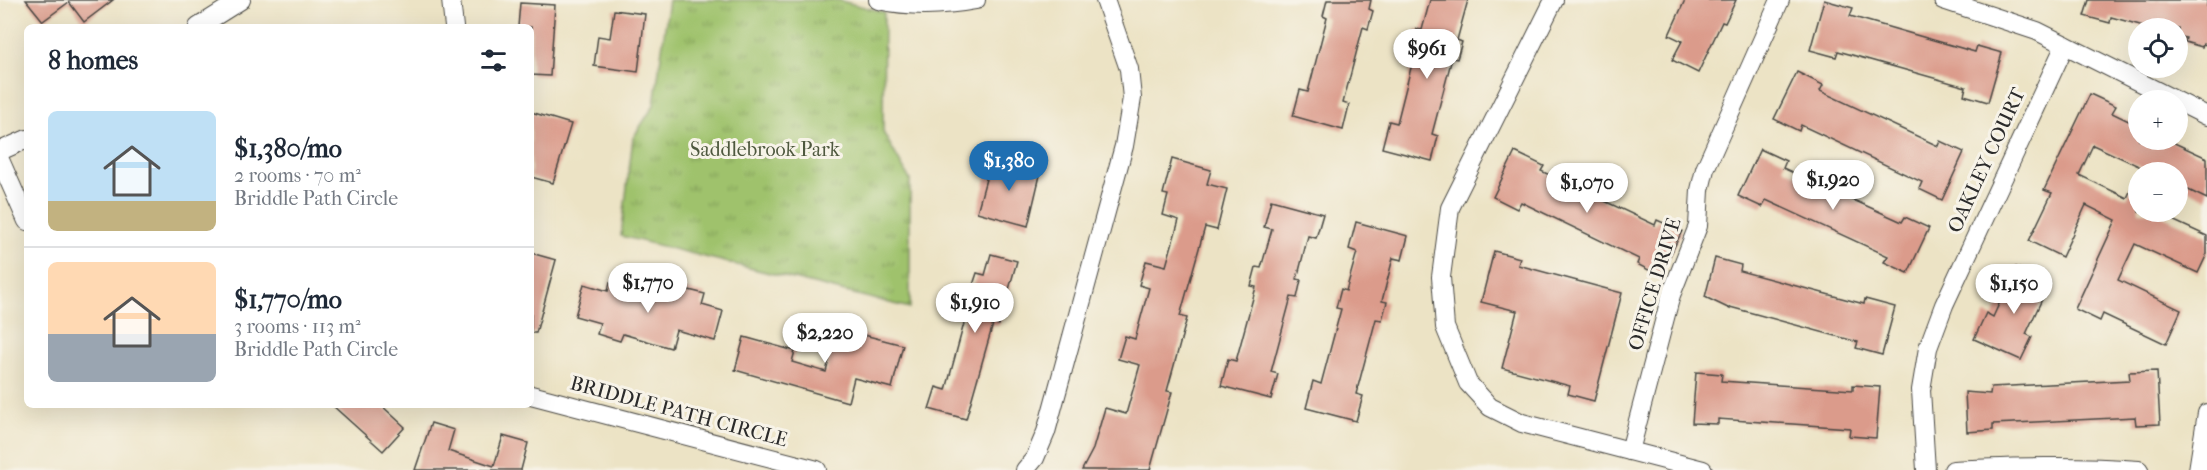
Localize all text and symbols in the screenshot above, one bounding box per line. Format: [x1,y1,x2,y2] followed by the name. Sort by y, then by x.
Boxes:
[2128,18,2188,222] map controls
[2128,18,2188,78] button: locate
[1391,29,1463,80] pin: $961
[1407,37,1447,60] text: $961
[477,44,510,77] icon: filters
[48,45,138,76] text: 8 homes
[1943,84,2030,236] street label: OAKLEY COURT
[2128,90,2188,150] button: +
[234,133,342,164] text: $1,380/mo
[96,135,168,207] icon: home
[690,138,841,161] park label: Saddlebrook Park
[960,141,1058,192] pin: $1,380
[983,149,1035,172] text: $1,380
[1784,160,1882,211] pin: $1,920
[2128,162,2188,222] button: −
[1538,163,1636,214] pin: $1,070
[234,164,361,187] text: 2 rooms · 70 m²
[1806,168,1860,191] text: $1,920
[1560,171,1614,194] text: $1,070
[234,187,398,210] text: Briddle Path Circle
[1623,215,1686,353] street label: OFFICE DRIVE
[599,263,697,314] pin: $1,770
[1965,264,2063,315] pin: $1,150
[622,271,674,294] text: $1,770
[1990,272,2038,295] text: $1,150
[926,283,1024,334] pin: $1,910
[234,284,342,315] text: $1,770/mo
[96,286,168,358] icon: home
[950,291,1000,314] text: $1,910
[776,313,874,364] pin: $2,220
[234,315,361,338] text: 3 rooms · 113 m²
[796,321,854,344] text: $2,220
[234,338,398,361] text: Briddle Path Circle
[568,371,790,452] street label: BRIDDLE PATH CIRCLE

